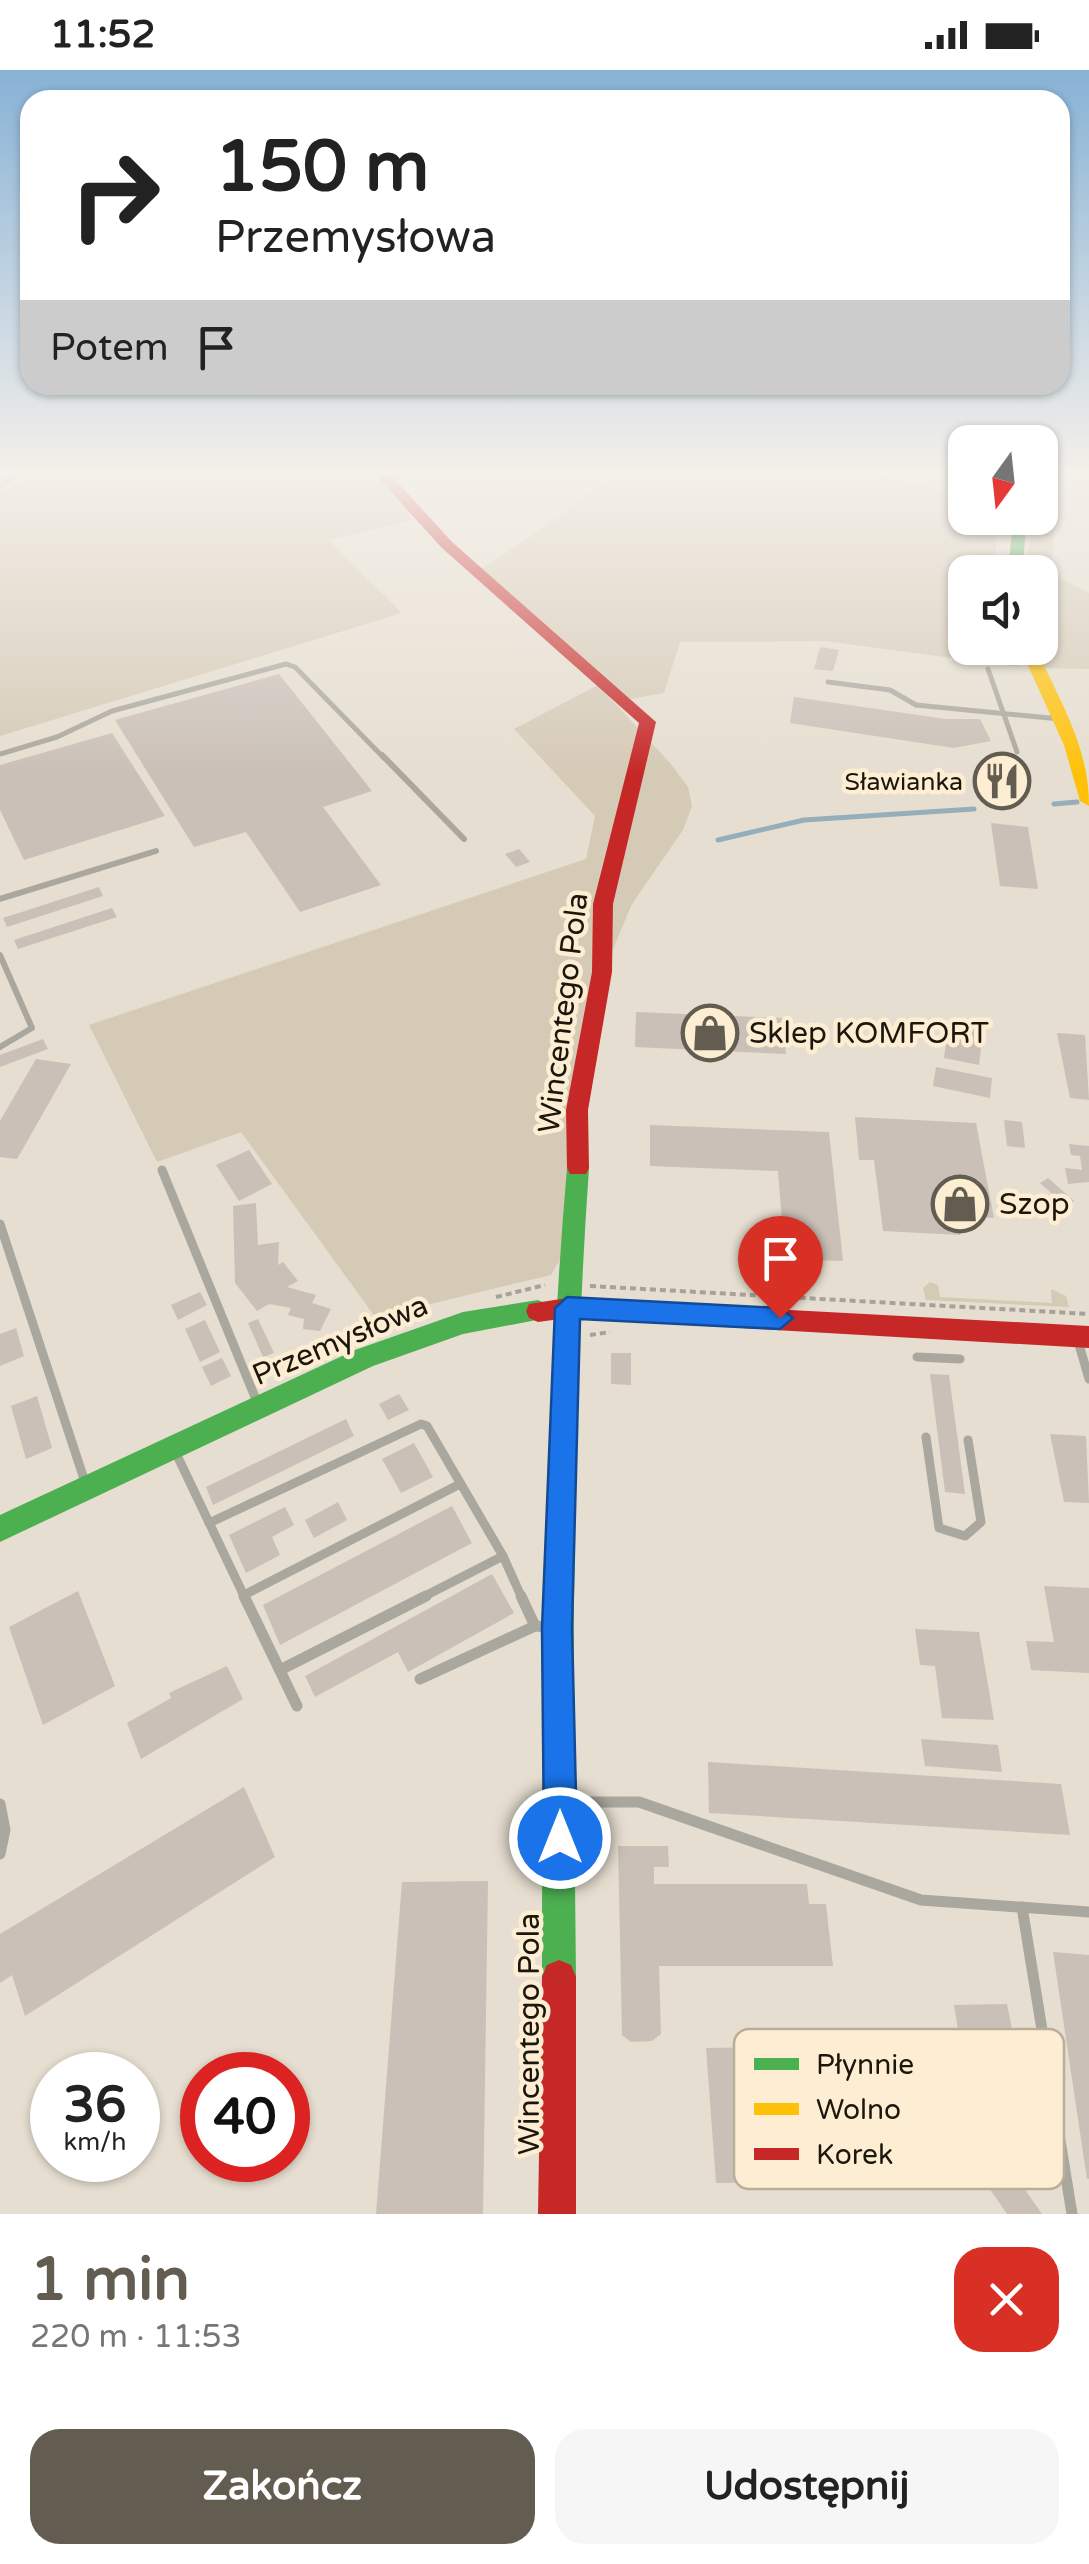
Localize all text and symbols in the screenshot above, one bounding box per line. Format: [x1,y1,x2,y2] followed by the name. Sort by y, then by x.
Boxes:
[50,12,155,58] text: 11:52
[215,126,429,210] text: 150 m
[50,130,180,260] icon: right
[215,211,496,265] text: Przemysłowa
[189,320,244,375] icon: arrive
[50,325,169,371] text: Potem
[948,425,1058,535] north arrow
[948,425,1058,665] map controls
[948,555,1058,665] button: sound
[972,751,1032,811] restaurant icon: Sławianka
[845,767,963,797] place label: Sławianka
[530,891,597,1135] street label: Wincentego Pola
[680,1003,740,1063] shop icon: Sklep KOMFORT
[749,1015,989,1052] place label: Sklep KOMFORT
[930,1174,990,1234] shop icon: Szop
[999,1186,1070,1223] place label: Szop
[738,1216,823,1319] pin
[753,1231,808,1286] icon: arrive
[247,1287,434,1394] street label: Przemysłowa
[508,1786,612,1890] position arrow
[511,1913,548,2155] street label: Wincentego Pola
[734,2029,1064,2189] legend
[816,2048,914,2082] text: Płynnie
[180,2052,310,2182] speed limit sign: 40
[64,2075,126,2135] text: 36
[816,2093,901,2127] text: Wolno
[64,2127,126,2157] text: km/h
[816,2138,893,2172] text: Korek
[30,2244,190,2316] text: 1 min
[954,2247,1059,2352] button: close
[30,2318,242,2356] text: 220 m · 11:53
[30,2429,535,2544] button: Zakończ
[555,2429,1059,2544] button: Udostępnij

